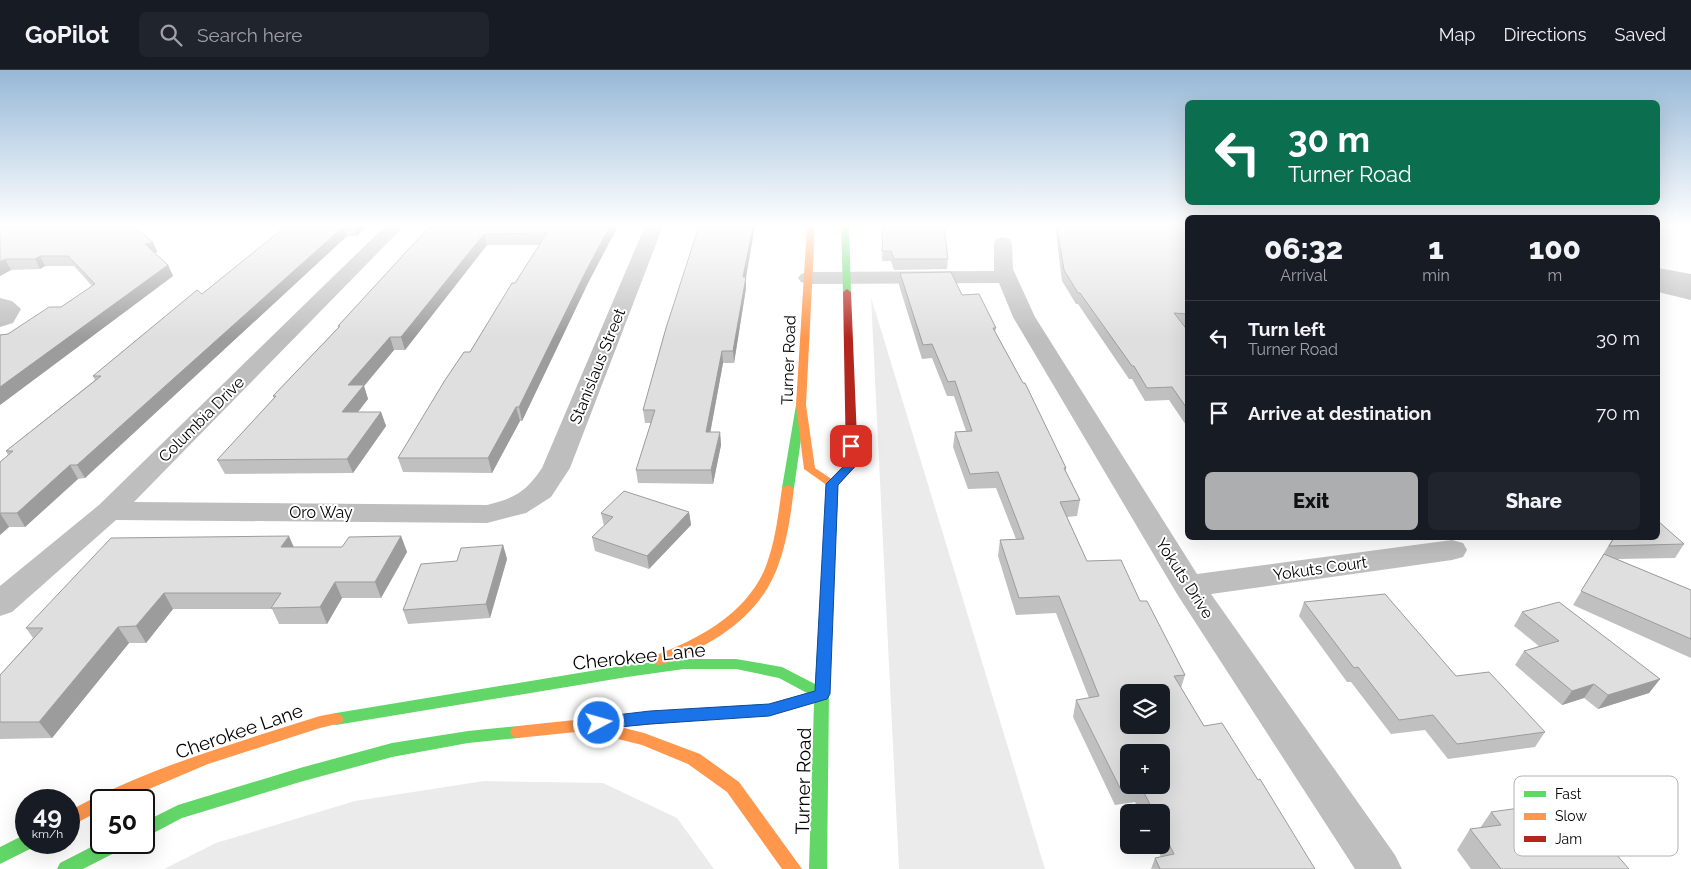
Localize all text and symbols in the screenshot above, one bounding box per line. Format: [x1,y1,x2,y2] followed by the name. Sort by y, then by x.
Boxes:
[139,12,489,57] search box
[25,20,109,49] text: GoPilot
[157,21,185,49] icon: search
[197,24,303,46] text: Search here
[1439,24,1475,45] text: Map
[1503,24,1587,45] text: Directions
[1615,24,1666,45] text: Saved
[1288,119,1370,160] text: 30 m
[1205,120,1270,185] icon: left
[1288,161,1412,187] text: Turner Road
[1264,231,1343,266] text: 06:32
[1428,231,1444,266] text: 1
[1529,231,1581,266] text: 100
[1280,266,1327,285] text: Arrival
[1422,266,1450,285] text: min
[1547,266,1562,285] text: m
[566,305,630,427] street label: Stanislaus Street
[777,315,800,405] street label: Turner Road
[1248,318,1325,340] text: Turn left
[1205,324,1233,352] icon: left
[1596,327,1640,349] text: 30 m
[1248,340,1338,359] text: Turner Road
[155,373,248,466] street label: Columbia Drive
[1205,399,1233,427] icon: arrive
[1248,402,1432,424] text: Arrive at destination
[1596,402,1640,424] text: 70 m
[830,425,872,467] pin
[837,432,865,460] icon: arrive
[1205,472,1418,530] button: Exit
[1428,472,1640,530] button: Share
[289,503,353,522] street label: Oro Way
[1152,535,1218,622] street label: Yokuts Drive
[1272,552,1369,584] street label: Yokuts Court
[572,638,706,674] street label: Cherokee Lane
[1120,684,1170,854] map controls
[1120,684,1170,734] button: layers
[572,696,624,748] position arrow
[172,699,306,763] street label: Cherokee Lane
[791,727,815,835] street label: Turner Road
[1120,744,1170,794] button: +
[1514,776,1678,856] legend
[1555,786,1582,802] text: Fast
[90,789,155,854] speed limit sign: 50
[33,800,62,830] text: 49
[1120,804,1170,854] button: −
[1555,808,1587,824] text: Slow
[32,827,63,841] text: km/h
[1555,831,1582,847] text: Jam

